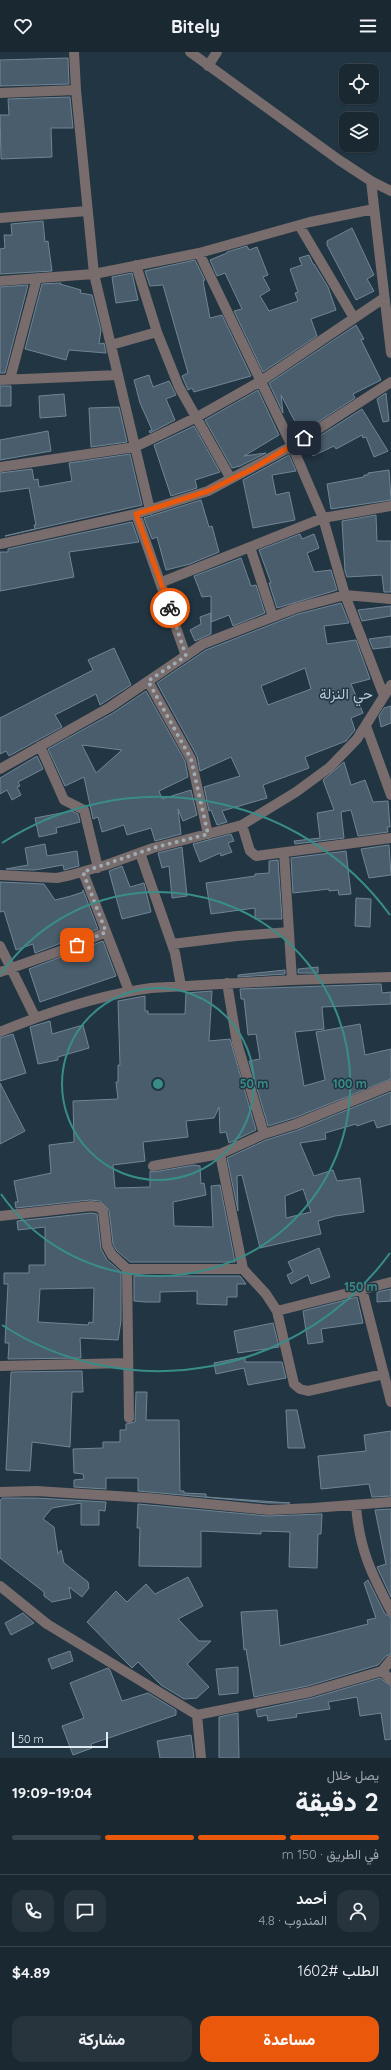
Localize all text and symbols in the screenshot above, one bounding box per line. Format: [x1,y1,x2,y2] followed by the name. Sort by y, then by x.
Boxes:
[12,15,34,37] icon: heart
[171,15,220,38] text: Bitely
[357,15,379,37] icon: menu
[339,64,379,152] map controls
[339,64,379,104] button: locate
[339,112,379,152] button: layers
[287,421,321,455] pin
[293,427,315,449] icon: home
[150,588,190,628] courier
[159,597,181,619] icon: bike
[319,684,373,707] district label: حي النزلة
[60,928,94,962] pin
[66,934,88,956] icon: bag
[240,1076,268,1091] text: 50 m
[333,1076,367,1091] text: 100 m
[151,1077,165,1091] centre of rings
[344,1279,378,1294] text: 150 m
[12,1730,108,1749] scale bar
[18,1732,44,1746] text: 50 m
[327,1767,379,1783] text: يصل خلال
[12,1783,92,1802] text: 19:04–19:09
[295,1785,379,1818] text: 2 دقيقة
[282,1846,379,1862] text: في الطريق · 150 m
[296,1889,327,1908] text: أحمد
[12,1890,54,1932] button: phone
[64,1890,106,1932] button: chat
[337,1890,379,1932] button: person
[258,1912,327,1928] text: المندوب · 4.8
[298,1961,379,1980] text: الطلب #1602
[12,1963,50,1982] text: $4.89
[12,2016,192,2062] button: مشاركة
[200,2016,379,2062] button: مساعدة

